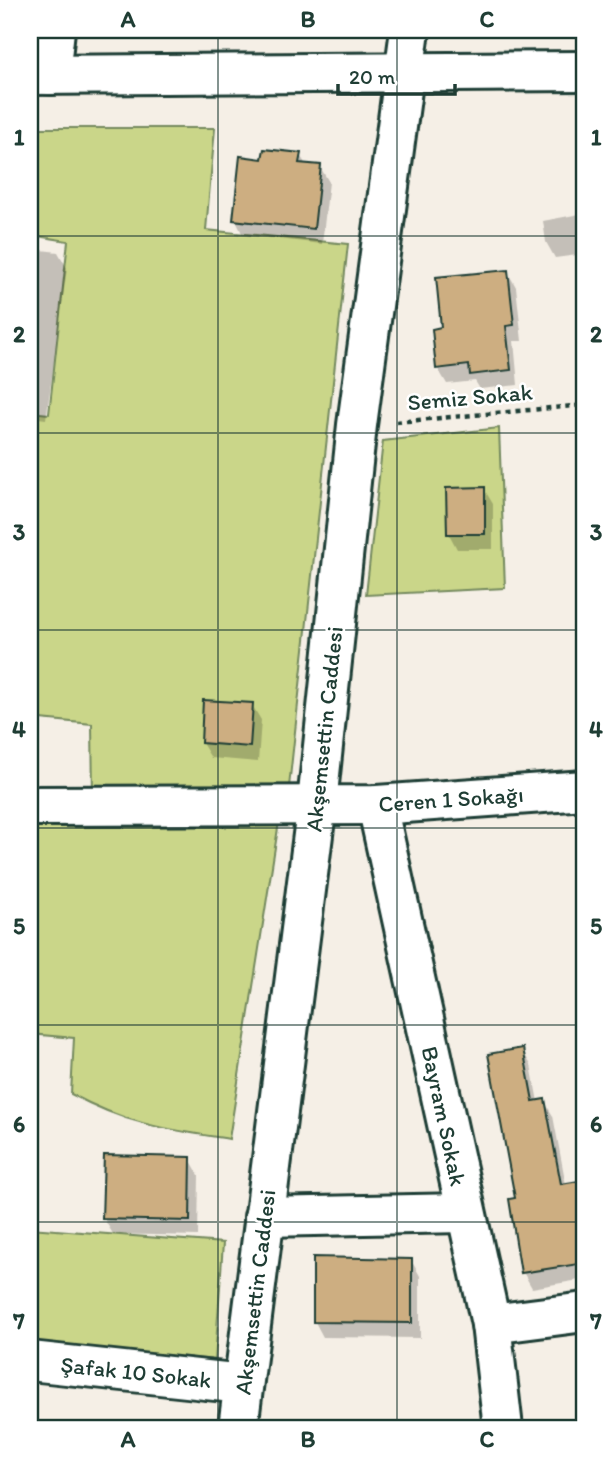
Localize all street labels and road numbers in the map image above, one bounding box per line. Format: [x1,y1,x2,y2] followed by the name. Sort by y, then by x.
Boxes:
[406,378,534,416] street label: Semiz Sokak
[299,625,349,833] street label: Akşemsettin Caddesi
[378,780,524,818] street label: Ceren 1 Sokağı
[416,1044,473,1189] street label: Bayram Sokak
[229,1188,281,1396] street label: Akşemsettin Caddesi
[59,1350,213,1394] street label: Şafak 10 Sokak

